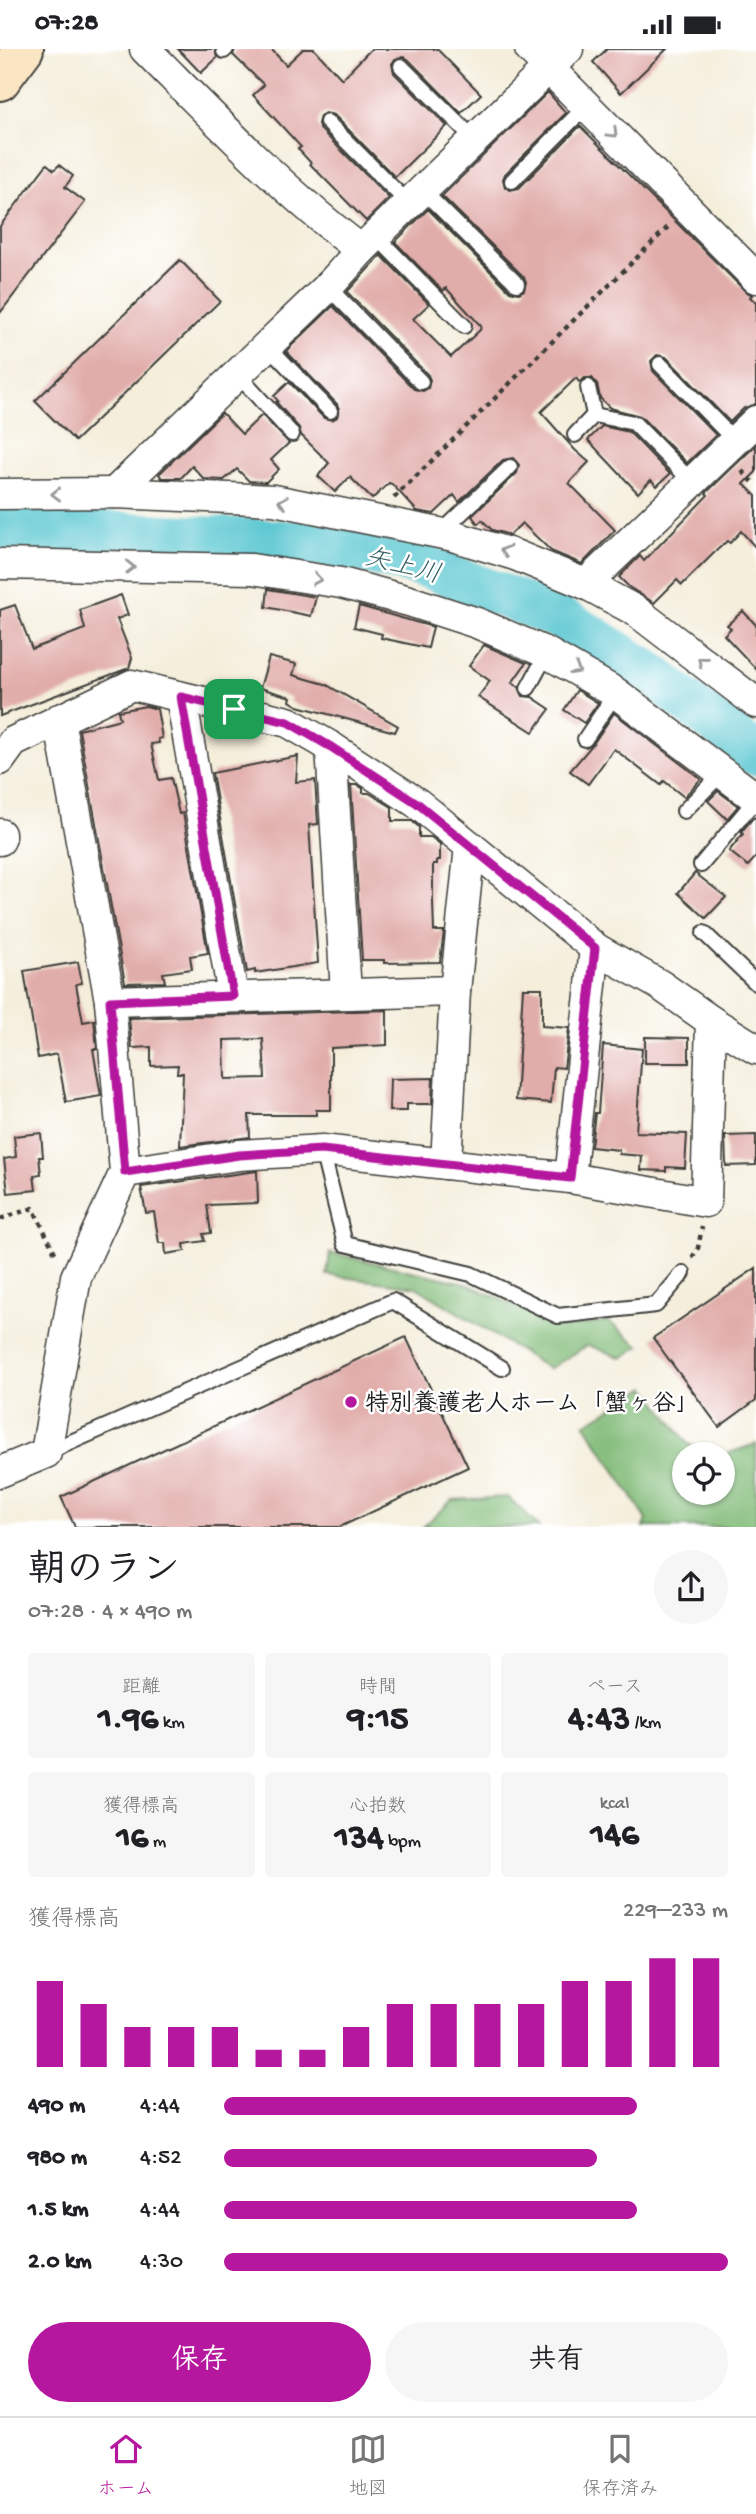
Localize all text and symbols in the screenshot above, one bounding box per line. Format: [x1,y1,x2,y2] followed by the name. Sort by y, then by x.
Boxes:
[35,9,98,40] text: 07:28
[604,124,617,137] one-way arrow
[50,486,61,502] one-way arrow
[277,495,289,510] one-way arrow
[360,543,444,593] water label: 矢上川
[499,545,511,560] one-way arrow
[126,559,136,575] one-way arrow
[311,571,322,586] one-way arrow
[697,657,710,670] one-way arrow
[569,662,582,675] one-way arrow
[204,679,264,739] pin
[215,690,253,728] icon: arrive
[365,1390,700,1420] place label: 特別養護老人ホーム「蟹ヶ谷」
[343,1394,359,1410] marker: 特別養護老人ホーム「蟹ヶ谷」
[672,1442,735,1505] map controls
[672,1442,735,1505] button: locate
[654,1550,728,1624] button: share
[28,1551,180,1595] text: 朝のラン
[28,1599,192,1626] text: 07:28 · 4 × 490 m
[122,1677,160,1700] text: 距離
[359,1677,397,1700] text: 時間
[587,1677,643,1700] text: ペース
[98,1700,158,1741] text: 1.96
[347,1700,409,1741] text: 9:15
[568,1700,630,1741] text: 4:43
[158,1712,185,1735] text: km
[630,1712,661,1735] text: /km
[600,1793,630,1816] text: kcal
[103,1796,179,1819] text: 獲得標高
[349,1796,407,1819] text: 心拍数
[590,1816,639,1857] text: 146
[116,1819,148,1860] text: 16
[335,1819,384,1860] text: 134
[148,1831,166,1854] text: m
[384,1831,421,1854] text: bpm
[623,1898,728,1925] text: 229–233 m
[28,1907,120,1934] text: 獲得標高
[28,2093,85,2120] text: 490 m
[140,2093,180,2120] text: 4:44
[28,2145,87,2172] text: 980 m
[140,2145,181,2172] text: 4:52
[28,2197,89,2224] text: 1.5 km
[140,2197,180,2224] text: 4:44
[28,2249,92,2276] text: 2.0 km
[140,2249,183,2276] text: 4:30
[28,2322,371,2402] button: 保存
[385,2322,728,2402] button: 共有
[98,2430,154,2502] tab: ホーム
[349,2430,387,2502] tab: 地図
[582,2430,658,2502] tab: 保存済み

